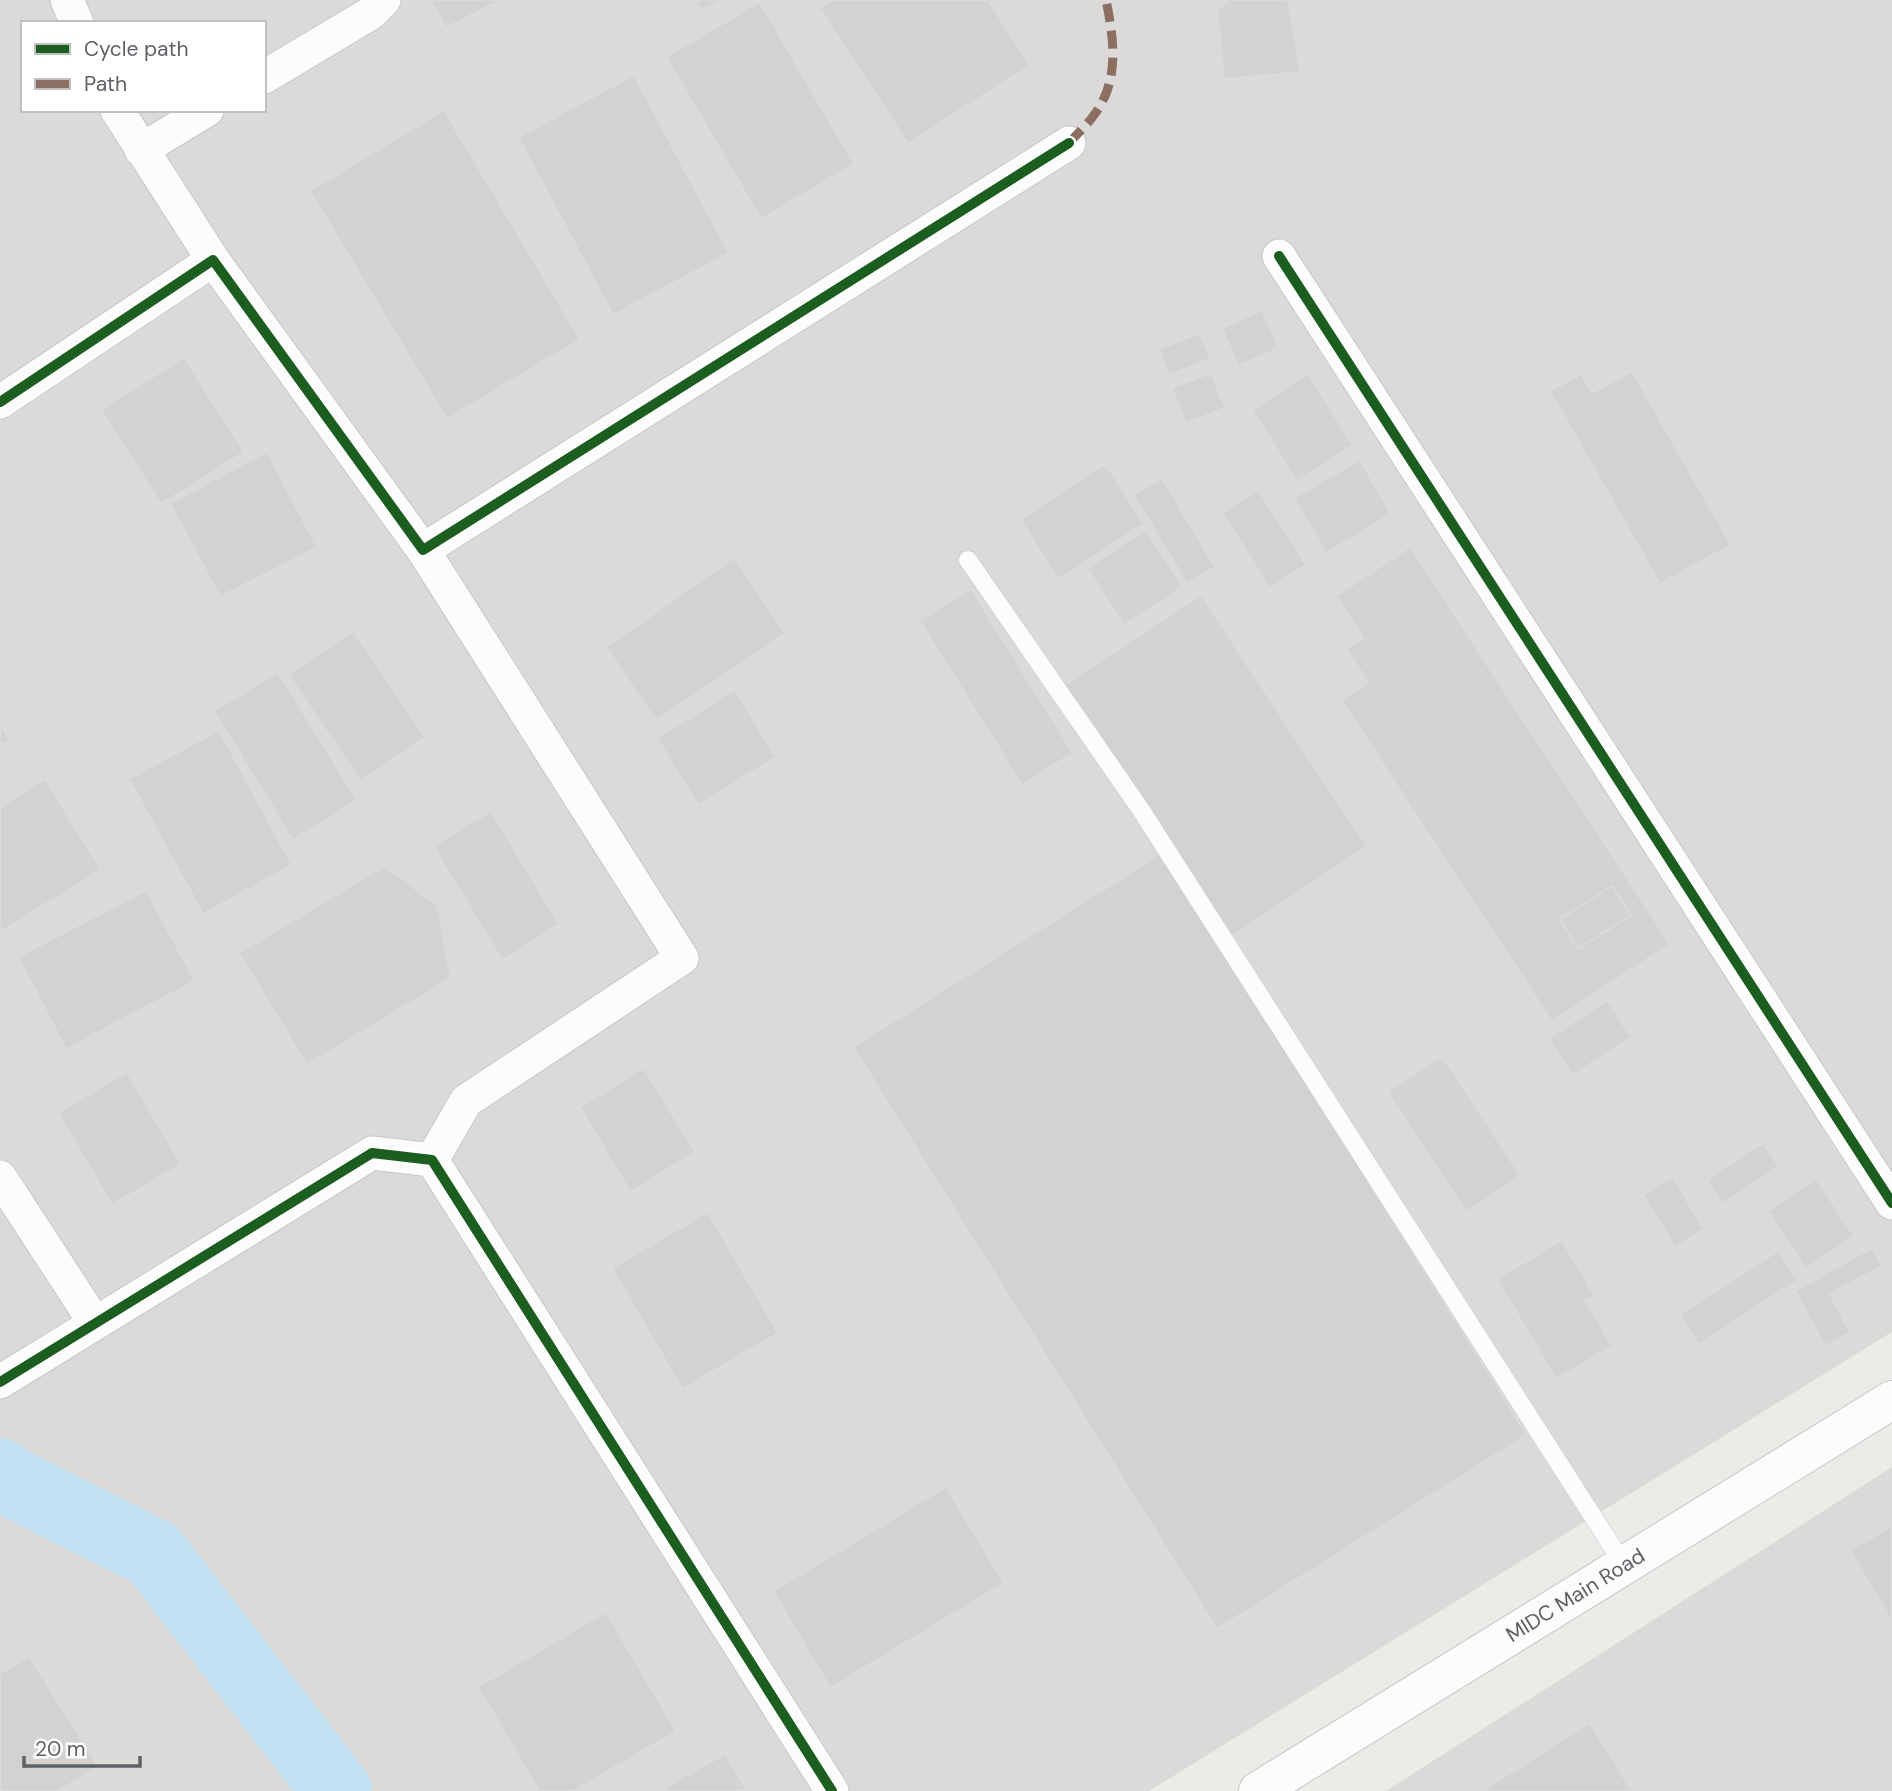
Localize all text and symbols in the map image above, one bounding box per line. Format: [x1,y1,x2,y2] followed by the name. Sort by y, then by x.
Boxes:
[21,21,266,112] legend
[84,35,189,63] text: Cycle path
[84,70,127,98] text: Path
[1501,1542,1650,1649] street label: MIDC Main Road
[24,1724,140,1768] scale bar
[35,1735,86,1763] text: 20 m

